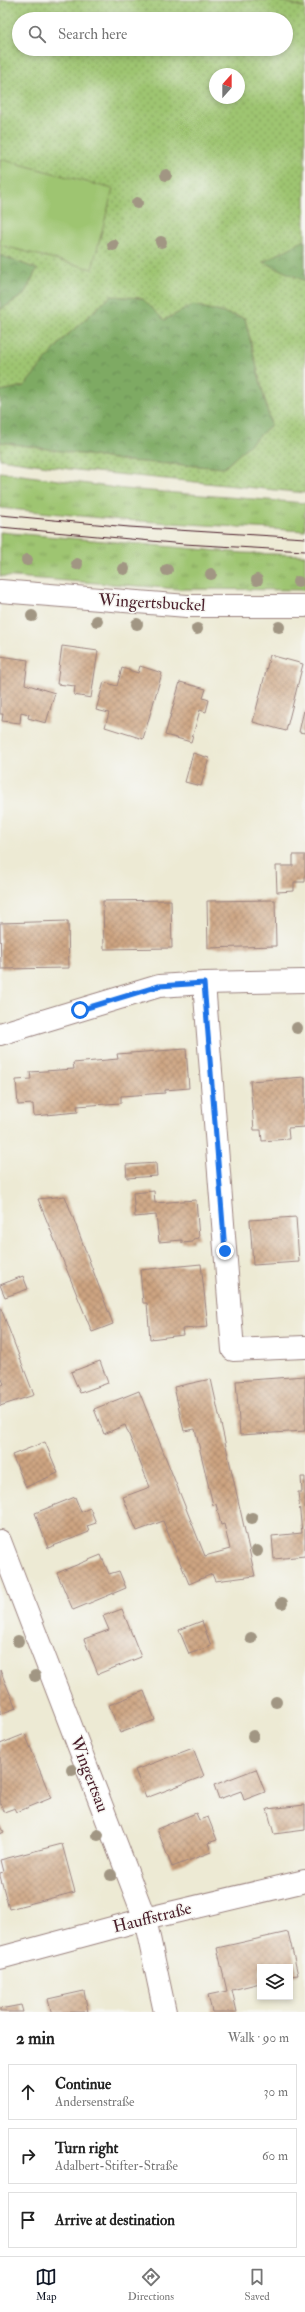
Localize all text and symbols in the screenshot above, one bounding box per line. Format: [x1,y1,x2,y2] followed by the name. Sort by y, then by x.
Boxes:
[12,12,293,56] search box
[26,23,48,45] icon: search
[58,25,127,44] text: Search here
[209,68,245,104] north arrow
[97,589,207,616] street label: Wingertsbuckel
[71,1001,89,1019] route start
[216,1242,234,1260] route end
[65,1732,114,1815] street label: Wingertsau
[111,1898,194,1937] street label: Hauffstraße
[257,1964,293,2000] map controls
[257,1964,293,2000] button: layers
[16,2028,55,2049] text: 2 min
[228,2030,289,2046] text: Walk · 90 m
[55,2075,111,2094] text: Continue
[17,2081,39,2103] icon: ahead
[264,2084,288,2100] text: 30 m
[55,2094,135,2110] text: Andersenstraße
[55,2139,118,2158] text: Turn right
[17,2145,39,2167] icon: right
[262,2148,288,2164] text: 60 m
[55,2158,178,2174] text: Adalbert-Stifter-Straße
[17,2209,39,2231] icon: arrive
[55,2211,175,2230] text: Arrive at destination
[35,2266,57,2303] tab: Map
[128,2266,174,2303] tab: Directions
[245,2266,270,2303] tab: Saved

